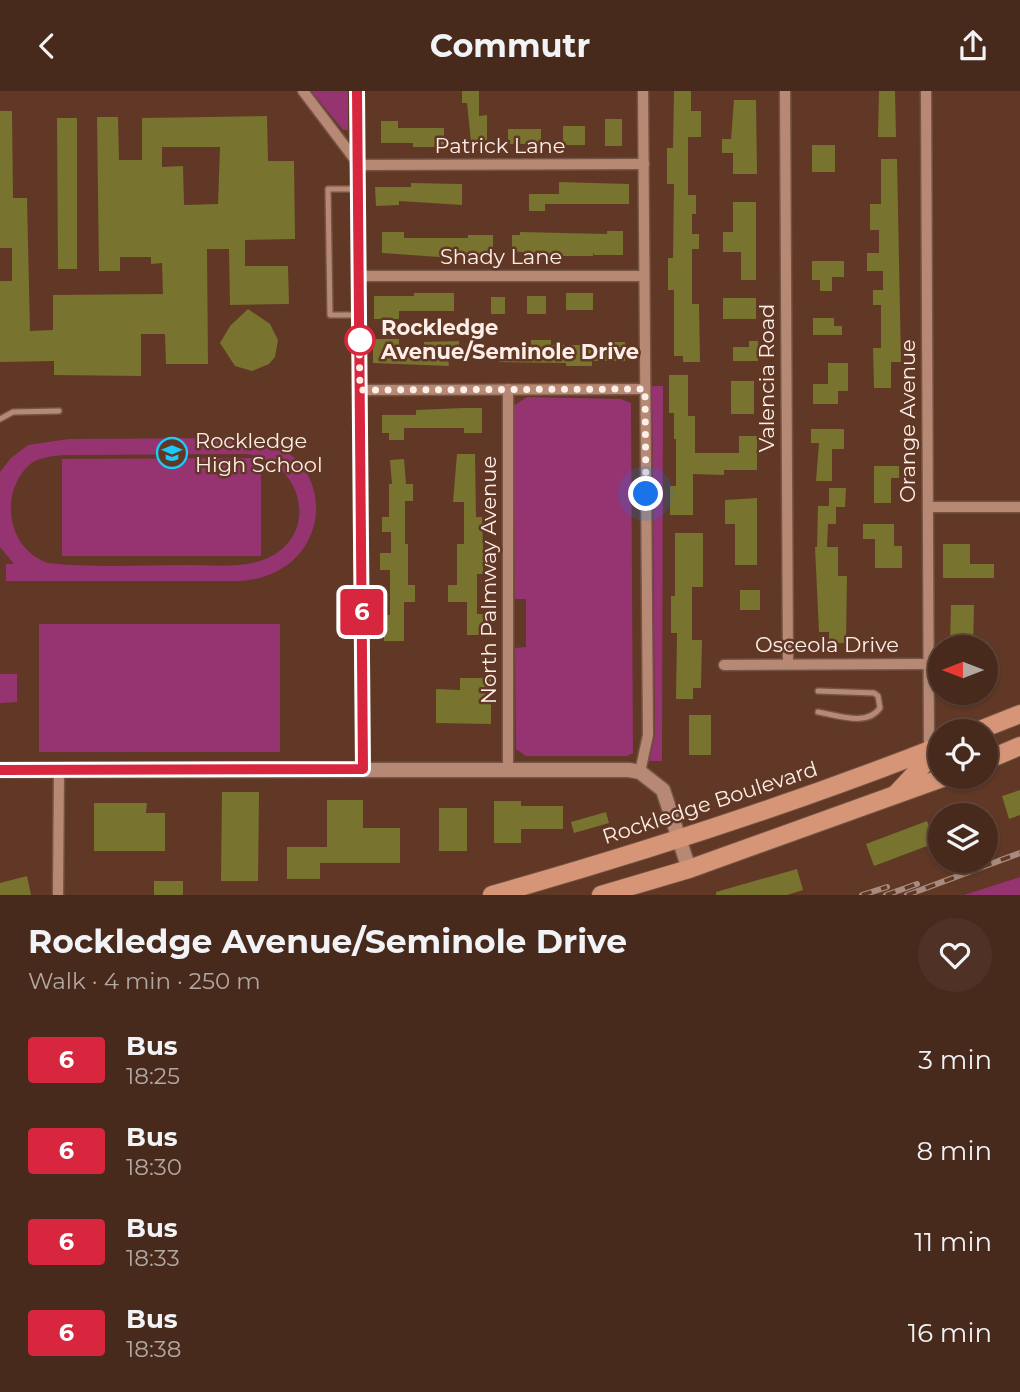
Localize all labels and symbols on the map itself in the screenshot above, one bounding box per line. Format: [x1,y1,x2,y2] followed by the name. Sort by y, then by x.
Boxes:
[435,133,565,158] street label: Patrick Lane
[440,244,562,269] street label: Shady Lane
[754,304,779,452] street label: Valencia Road
[380,315,639,364] place label: Rockledge Avenue/Seminole Drive
[345,325,375,355] marker: Rockledge Avenue/Seminole Drive
[895,339,920,503] street label: Orange Avenue
[195,428,323,477] place label: Rockledge High School
[155,436,189,470] school or university icon: Rockledge High School
[476,456,501,704] street label: North Palmway Avenue
[628,476,663,511] your location
[339,589,385,635] line badge: 6
[755,632,899,657] street label: Osceola Drive
[928,635,998,705] north arrow
[599,756,821,849] street label: Rockledge Boulevard

